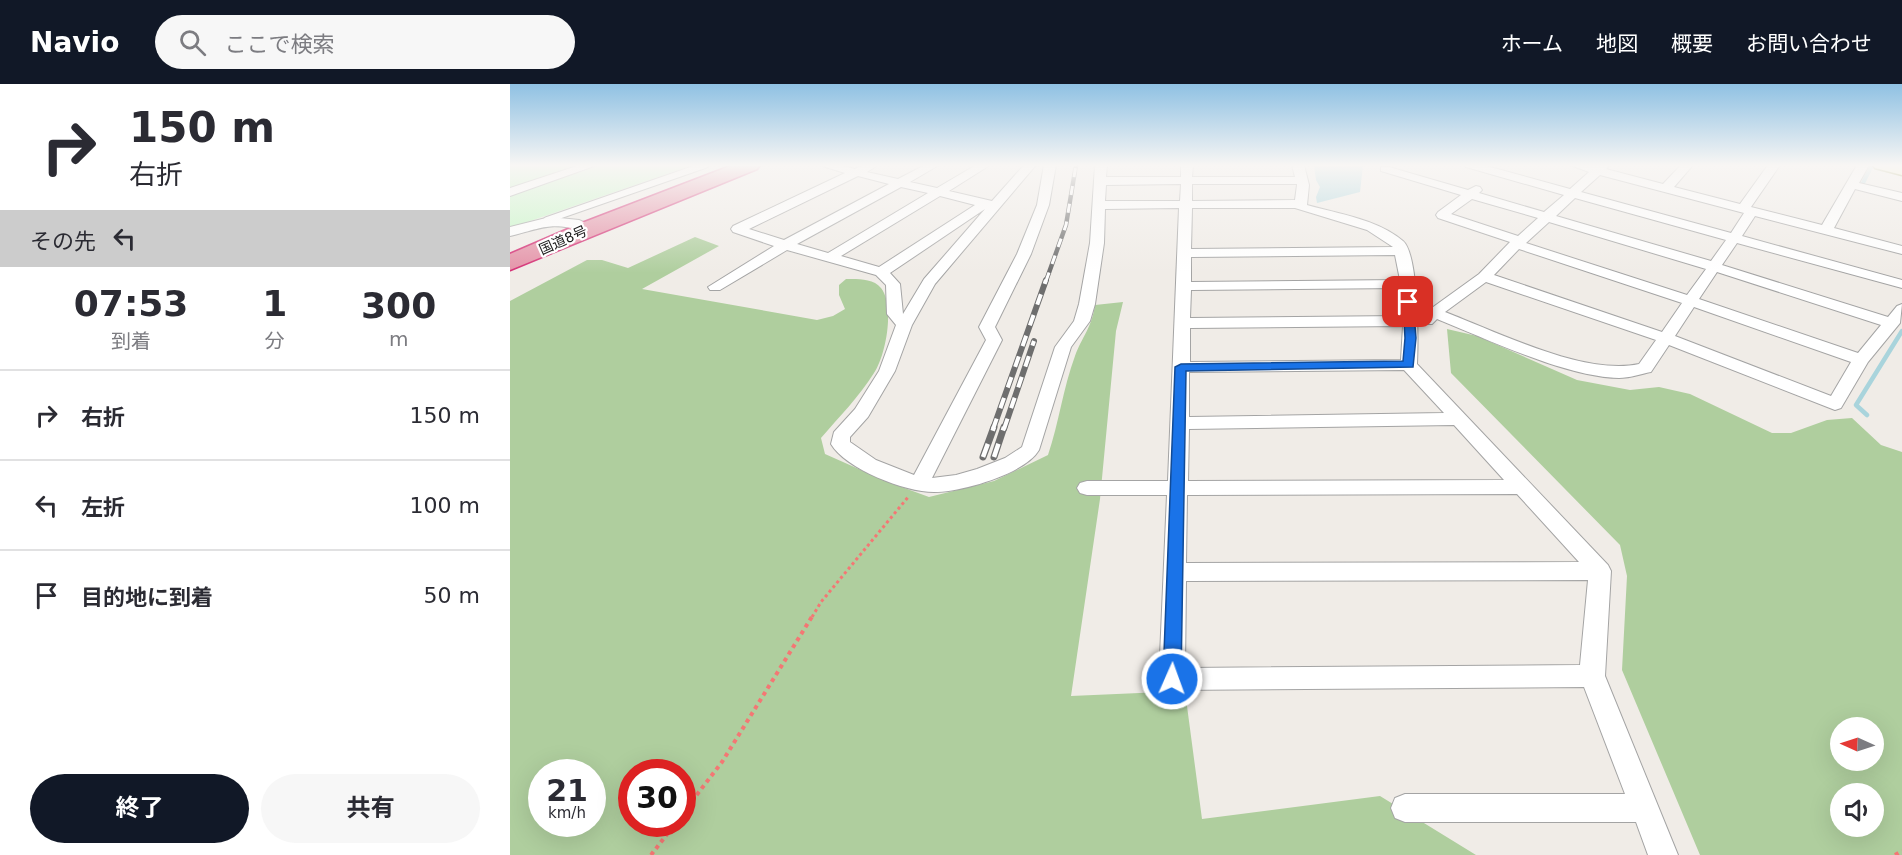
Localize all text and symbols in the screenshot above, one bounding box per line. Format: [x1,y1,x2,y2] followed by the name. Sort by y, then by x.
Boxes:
[155,15,575,69] search box
[30,26,119,59] text: Navio
[176,26,209,59] icon: search
[224,32,334,57] text: ここで検索
[1501,32,1563,56] text: ホーム
[1596,32,1638,56] text: 地図
[1671,32,1713,56] text: 概要
[1746,32,1872,56] text: お問い合わせ
[129,103,275,152] text: 150 m
[30,108,108,186] icon: right
[129,159,183,190] text: 右折
[108,222,141,255] icon: left
[536,222,590,258] street label: 国道8号
[30,229,96,254] text: その先
[1382,276,1433,327] pin
[74,283,188,324] text: 07:53
[262,283,287,324] text: 1
[361,285,436,326] text: 300
[1391,285,1424,318] icon: arrive
[389,327,408,351] text: m
[111,329,151,353] text: 到着
[265,329,285,353] text: 分
[30,399,63,432] icon: right
[410,403,480,428] text: 150 m
[81,405,125,430] text: 右折
[30,489,63,522] icon: left
[410,493,480,518] text: 100 m
[81,495,125,520] text: 左折
[30,579,63,612] icon: arrive
[424,583,480,608] text: 50 m
[81,585,213,610] text: 目的地に到着
[1140,647,1204,711] position arrow
[1830,717,1884,771] north arrow
[1830,717,1884,837] map controls
[618,759,696,837] speed limit sign: 30
[546,773,588,808] text: 21
[30,774,249,843] button: 終了
[261,774,480,843] button: 共有
[1830,783,1884,837] button: sound
[548,804,586,822] text: km/h

